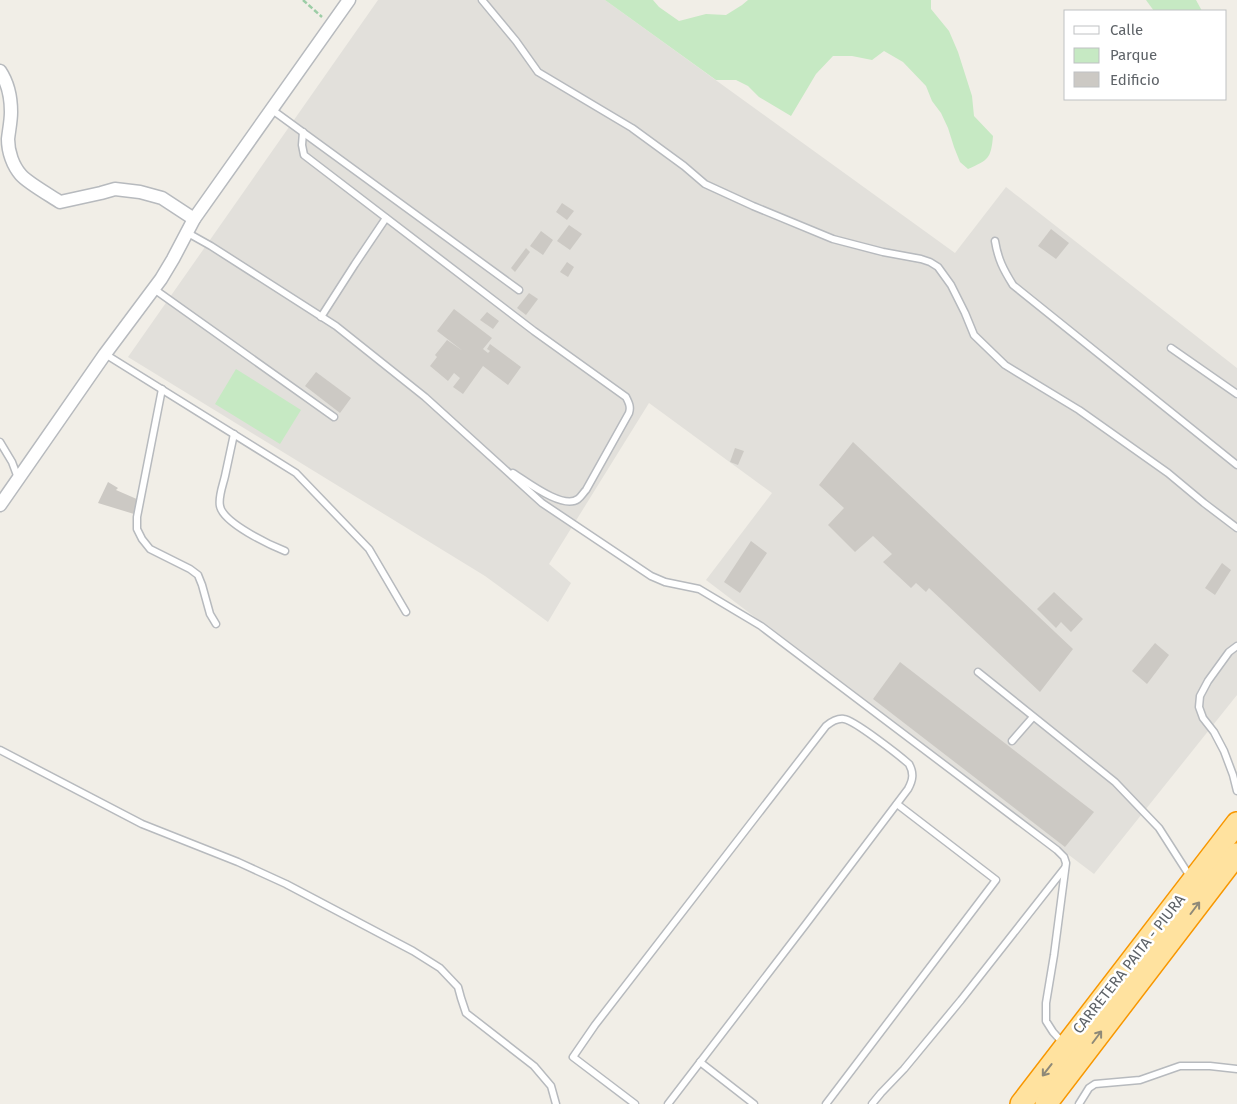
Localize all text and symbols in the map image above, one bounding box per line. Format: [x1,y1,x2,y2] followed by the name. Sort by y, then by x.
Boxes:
[1064,10,1227,100] legend
[1110,21,1143,39] text: Calle
[1110,46,1157,64] text: Parque
[1110,71,1160,89] text: Edificio
[1069,890,1189,1037] street label: CARRETERA PAITA - PIURA
[1190,902,1201,915] one-way arrow
[1091,1031,1102,1044] one-way arrow
[1042,1063,1053,1076] one-way arrow

